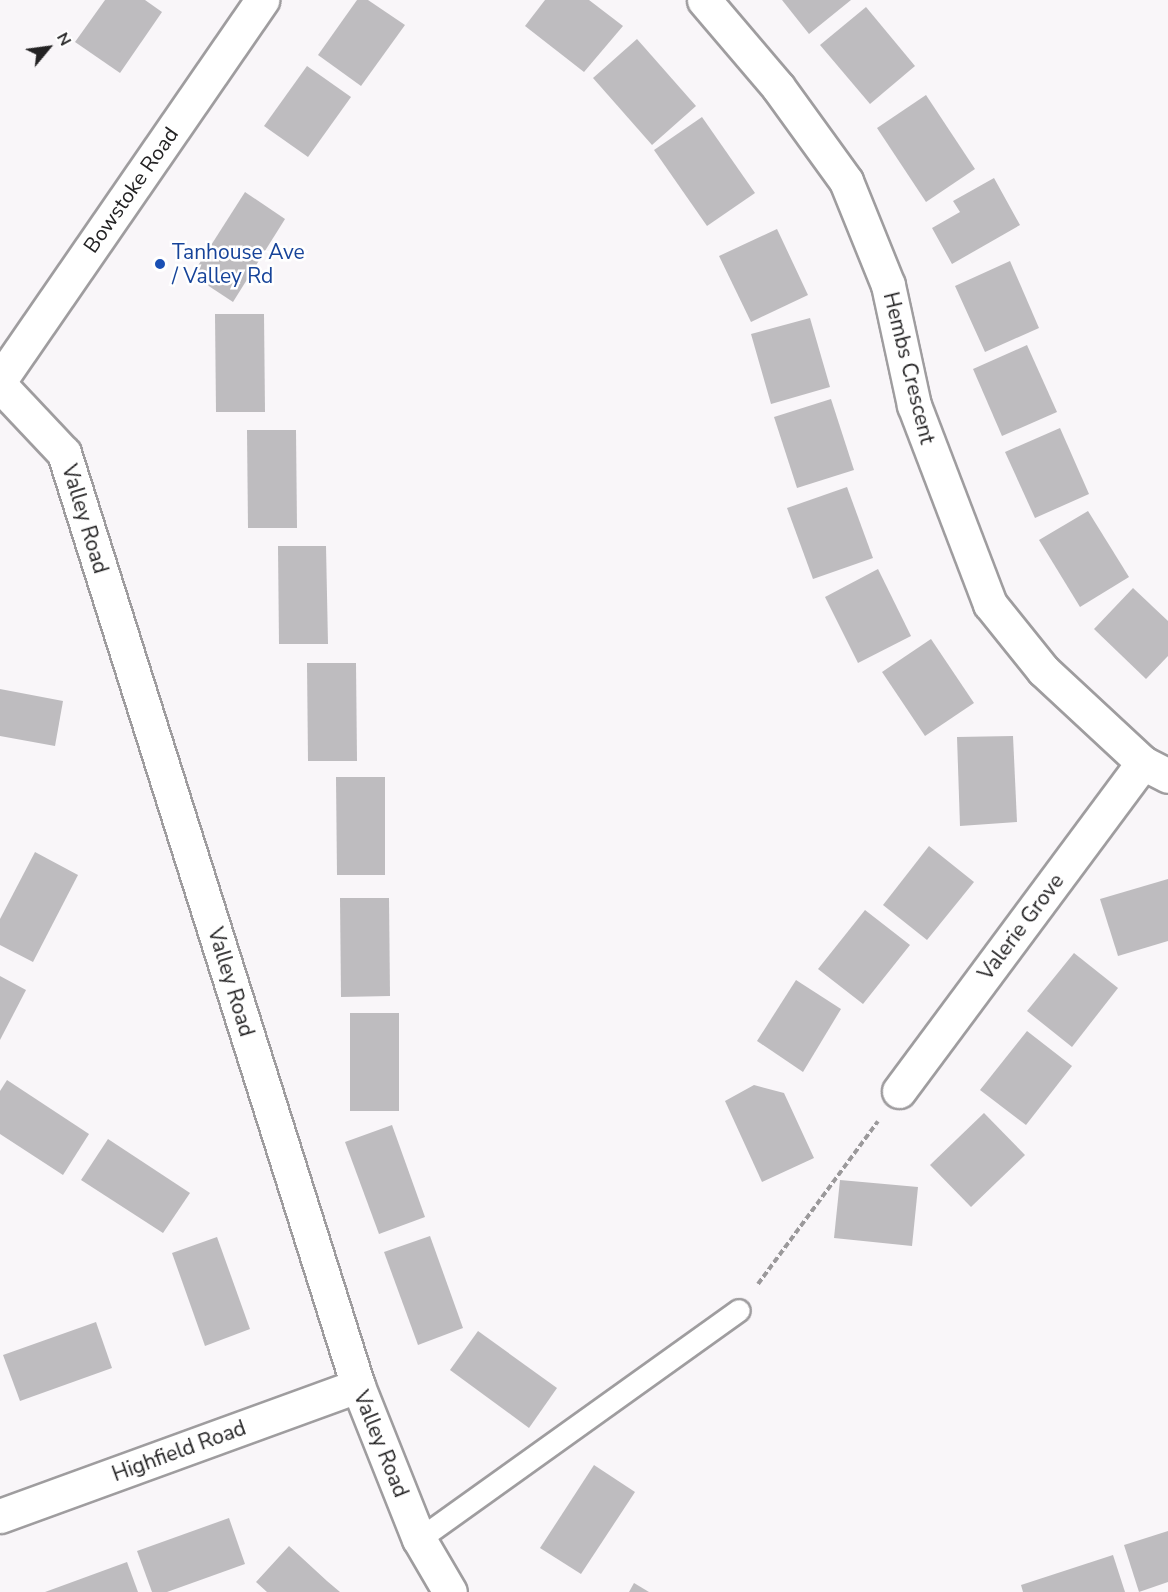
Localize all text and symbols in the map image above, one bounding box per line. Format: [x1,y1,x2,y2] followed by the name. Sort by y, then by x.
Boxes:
[18,18,78,78] north arrow
[51,29,76,50] text: N
[78,122,184,258] street label: Bowstoke Road
[172,239,305,289] place label: Tanhouse Ave / Valley Rd
[153,257,167,271] marker: Tanhouse Ave / Valley Rd
[878,289,940,447] street label: Hembs Crescent
[56,461,114,577] street label: Valley Road
[973,869,1069,985] street label: Valerie Grove
[202,924,260,1040] street label: Valley Road
[348,1387,414,1501] street label: Valley Road
[109,1415,249,1487] street label: Highfield Road

